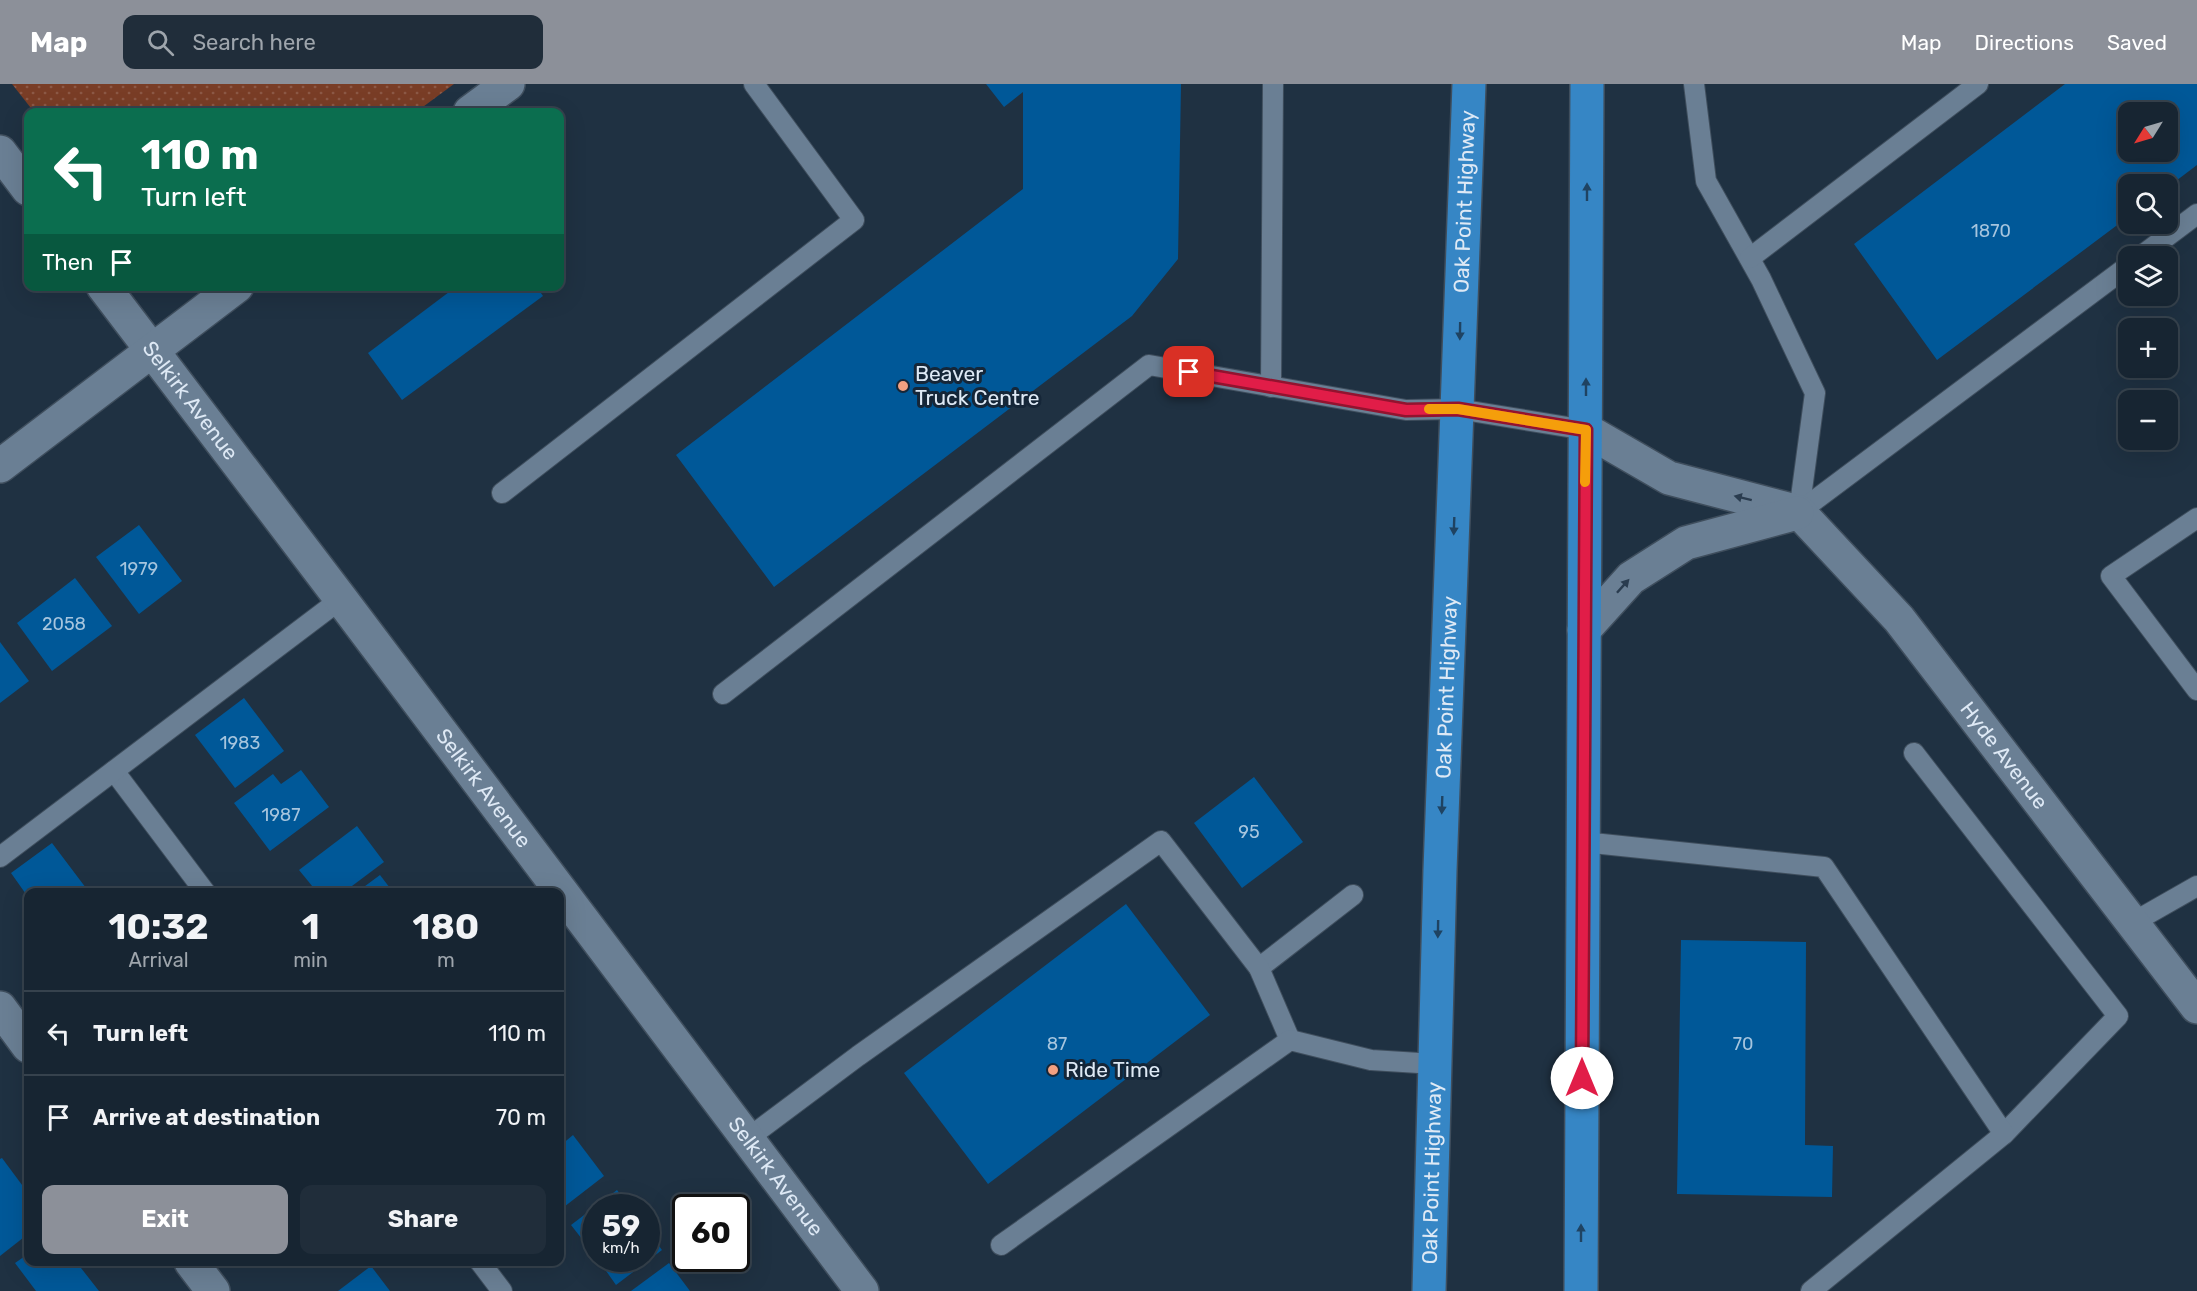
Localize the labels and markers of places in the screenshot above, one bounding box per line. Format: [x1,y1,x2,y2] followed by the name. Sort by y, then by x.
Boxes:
[1163,346,1214,397] pin
[915,361,1040,410] place label: Beaver Truck Centre
[896,379,910,393] marker: Beaver Truck Centre
[1065,1057,1160,1082] place label: Ride Time
[1046,1063,1060,1077] marker: Ride Time

